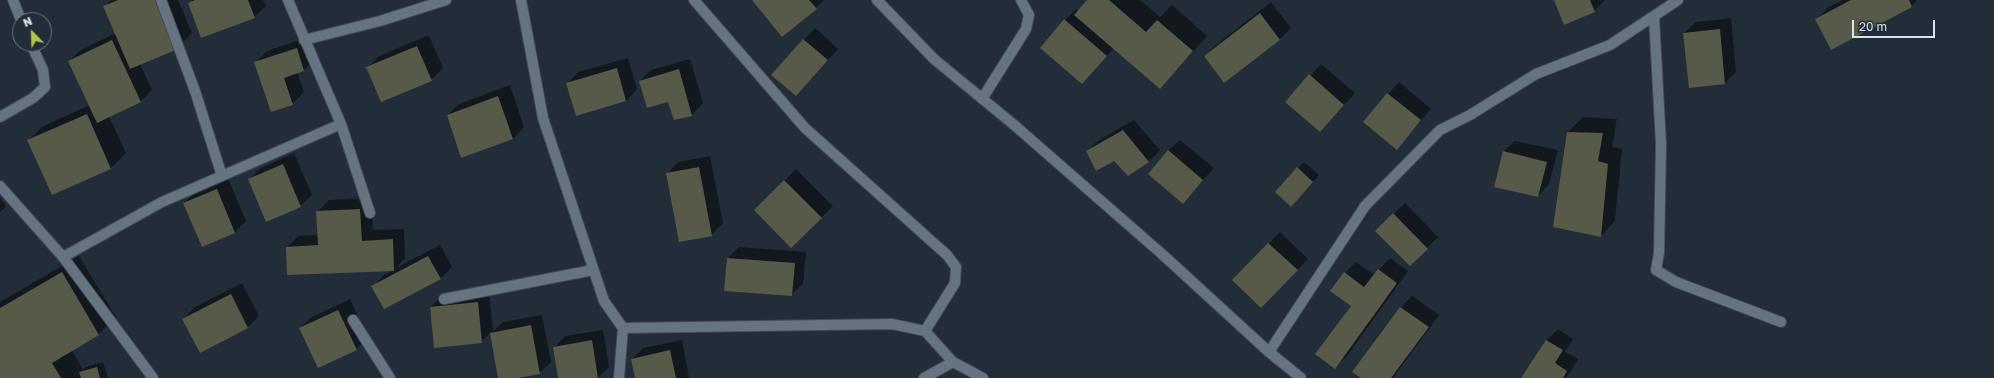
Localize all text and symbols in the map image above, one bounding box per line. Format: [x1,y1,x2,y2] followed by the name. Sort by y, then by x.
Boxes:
[12,12,52,52] north arrow
[1854,12,1937,38] scale bar
[21,14,34,29] text: N
[1859,19,1887,34] text: 20 m

